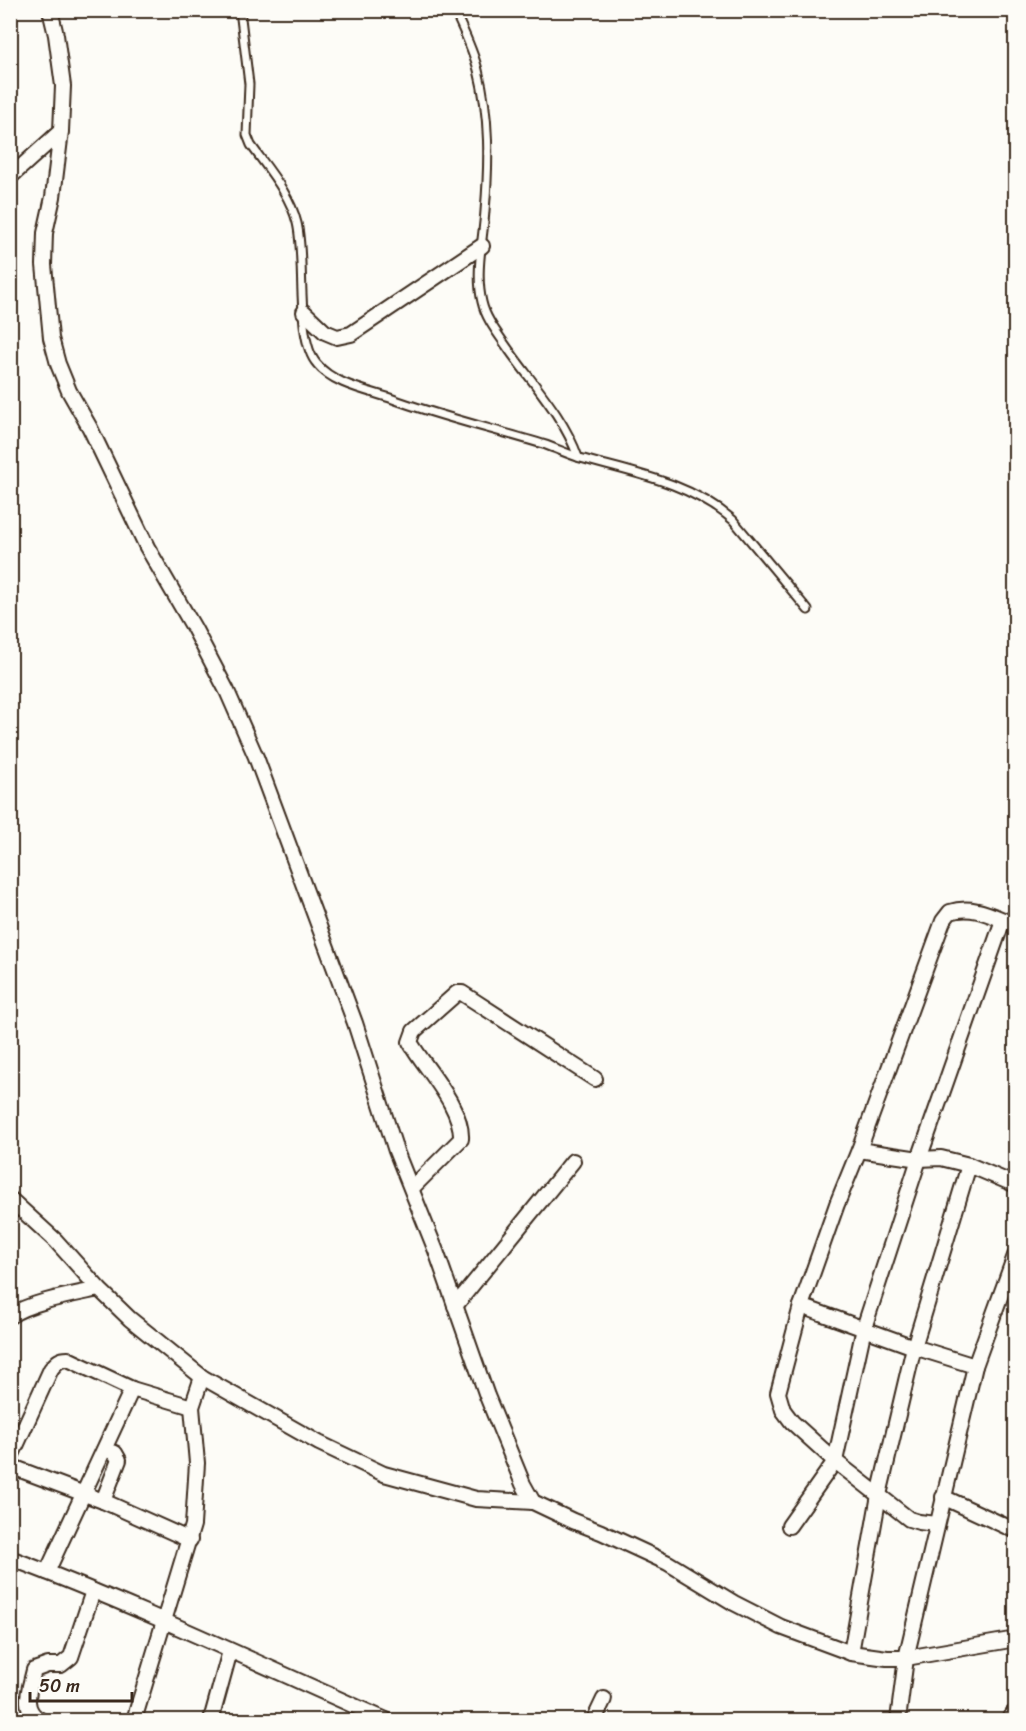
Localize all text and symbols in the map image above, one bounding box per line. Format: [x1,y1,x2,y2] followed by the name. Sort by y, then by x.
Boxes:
[30,1665,132,1703] scale bar
[39,1670,80,1702] text: 50 m

